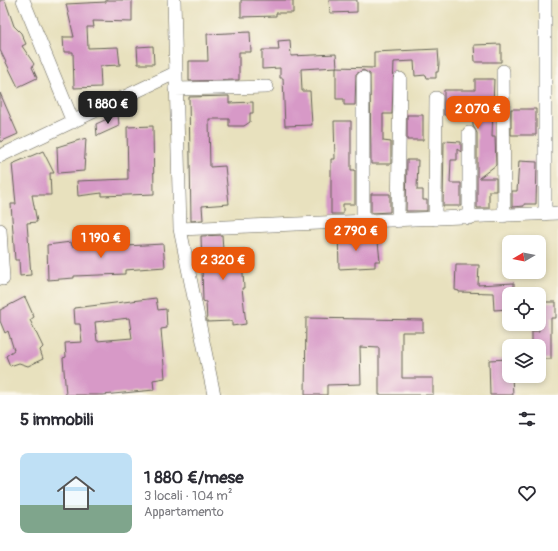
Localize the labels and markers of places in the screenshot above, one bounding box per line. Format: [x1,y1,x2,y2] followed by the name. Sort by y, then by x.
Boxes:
[71,91,145,125] pin: 1 880 €
[441,96,515,130] pin: 2 070 €
[319,218,393,252] pin: 2 790 €
[64,225,138,259] pin: 1 190 €
[186,247,260,281] pin: 2 320 €

